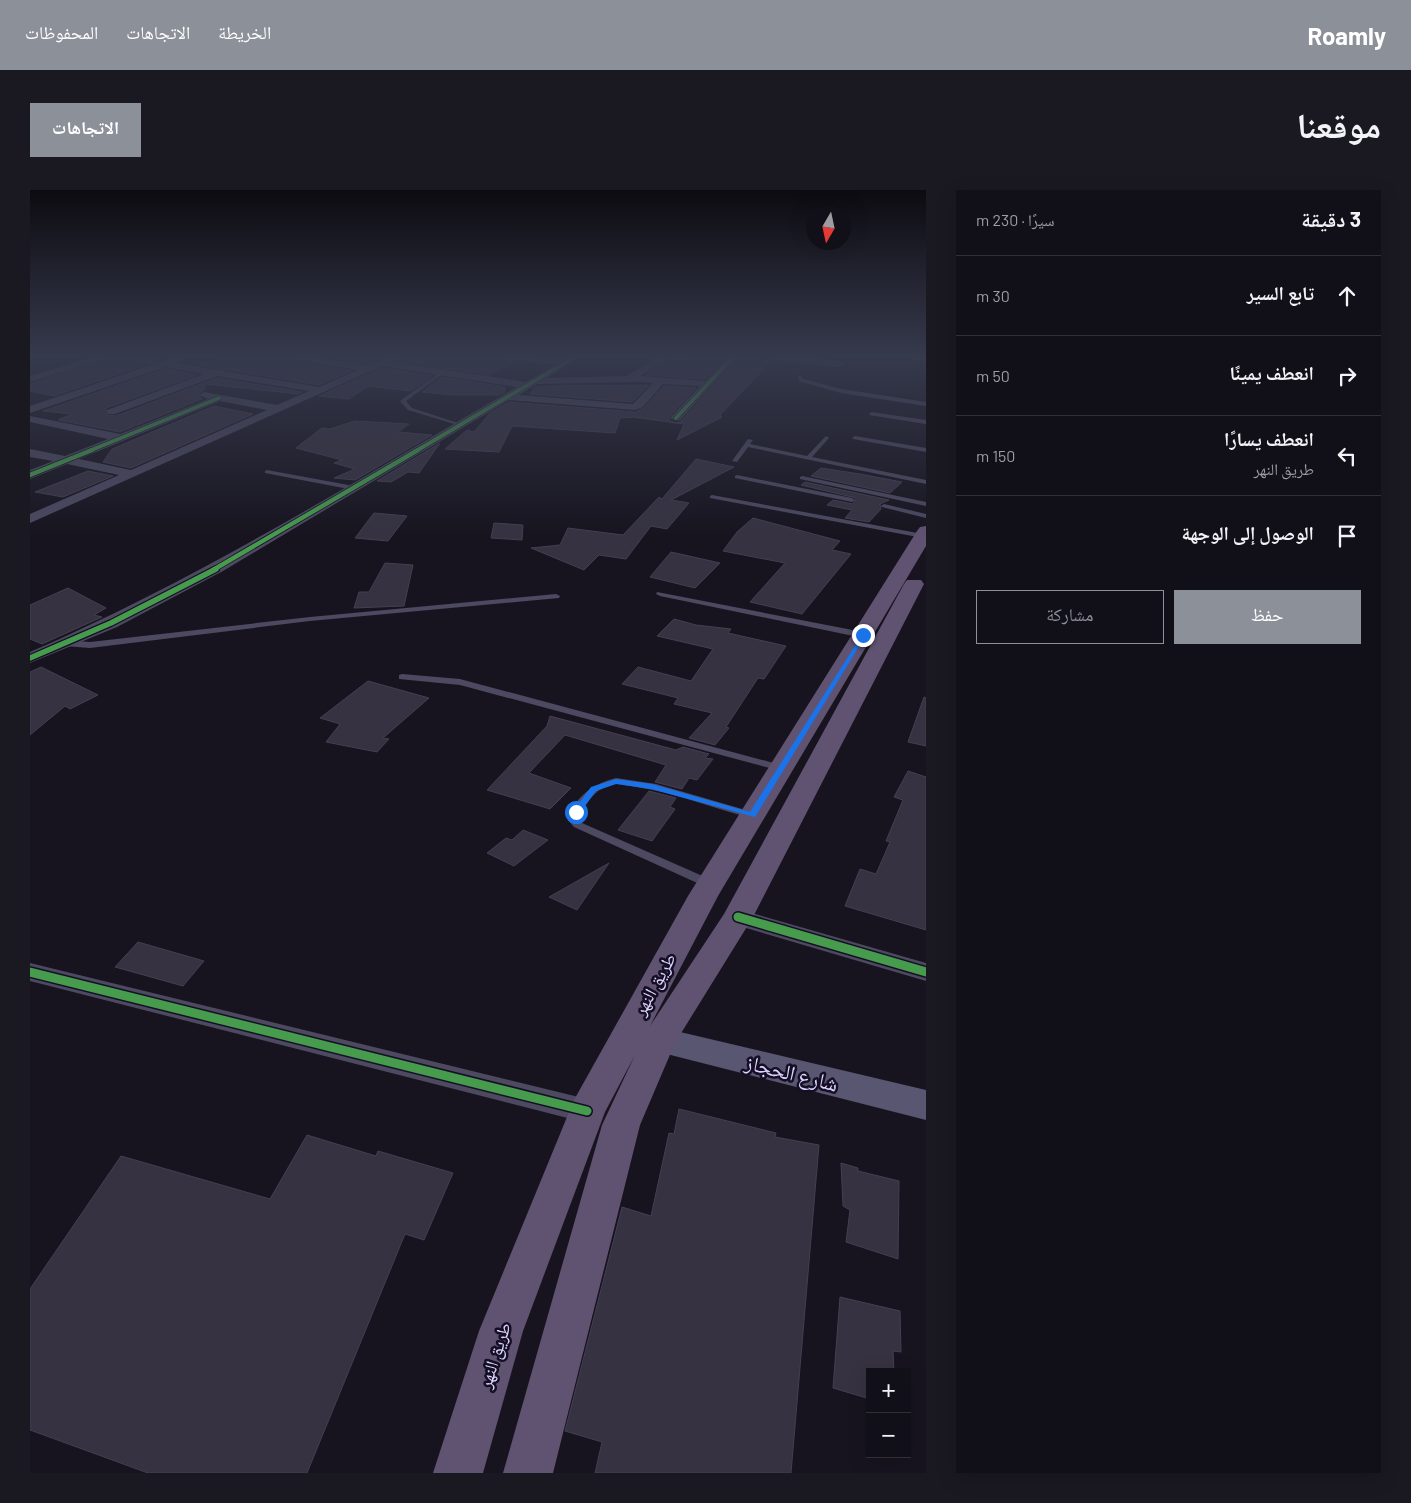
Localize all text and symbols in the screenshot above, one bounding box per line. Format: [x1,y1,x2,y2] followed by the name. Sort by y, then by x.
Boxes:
[25,21,98,43] text: المحفوظات
[126,21,190,43] text: الاتجاهات
[218,21,271,43] text: الخريطة
[1307,21,1386,50] text: Roamly
[30,103,141,157] button: الاتجاهات
[1296,103,1381,145] text: موقعنا
[806,205,851,250] north arrow
[1301,206,1361,231] text: 3 دقيقة
[976,210,1055,229] text: سيرًا · 230 m
[1247,281,1314,304] text: تابع السير
[1333,282,1361,310] icon: ahead
[976,286,1010,305] text: 30 m
[1230,361,1314,384] text: انعطف يمينًا
[1333,362,1361,390] icon: right
[976,366,1010,385] text: 50 m
[1224,427,1314,450] text: انعطف يسارًا
[1333,442,1361,470] icon: left
[976,446,1015,465] text: 150 m
[1254,459,1314,478] text: طريق النهر
[1181,521,1314,544] text: الوصول إلى الوجهة
[1333,522,1361,550] icon: arrive
[976,590,1164,644] button: مشاركة
[1174,590,1361,644] button: حفظ
[852,624,875,647] route end
[565,801,588,824] route start
[627,949,681,1020] street label: طريق النهر
[741,1048,841,1098] street label: شارع الحجاز
[473,1319,516,1392] street label: طريق النهر
[866,1368,911,1458] map controls
[866,1368,911,1413] button: +
[866,1413,911,1458] button: −

